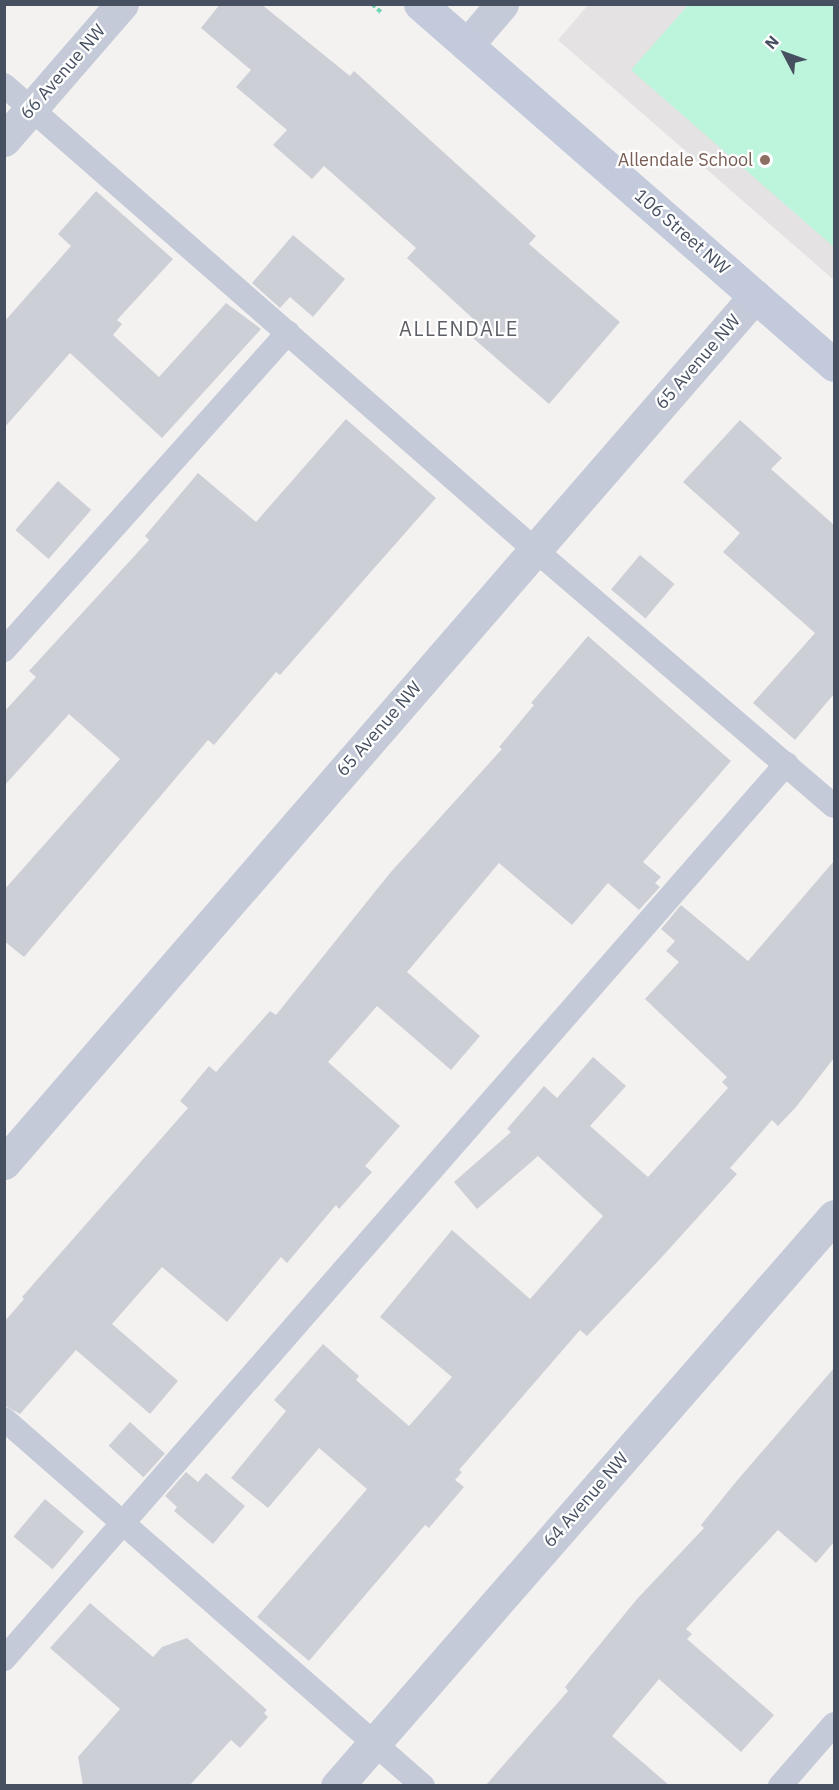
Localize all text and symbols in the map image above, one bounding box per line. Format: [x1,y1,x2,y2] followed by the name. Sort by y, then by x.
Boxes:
[16,20,110,124] street label: 66 Avenue NW
[755,24,815,84] north arrow
[760,31,783,53] text: N
[618,149,753,171] place label: Allendale School
[758,153,772,167] marker: Allendale School
[630,185,734,279] street label: 106 Street NW
[651,310,745,414] street label: 65 Avenue NW
[399,316,519,340] district label: ALLENDALE
[332,677,426,781] street label: 65 Avenue NW
[539,1448,633,1552] street label: 64 Avenue NW

